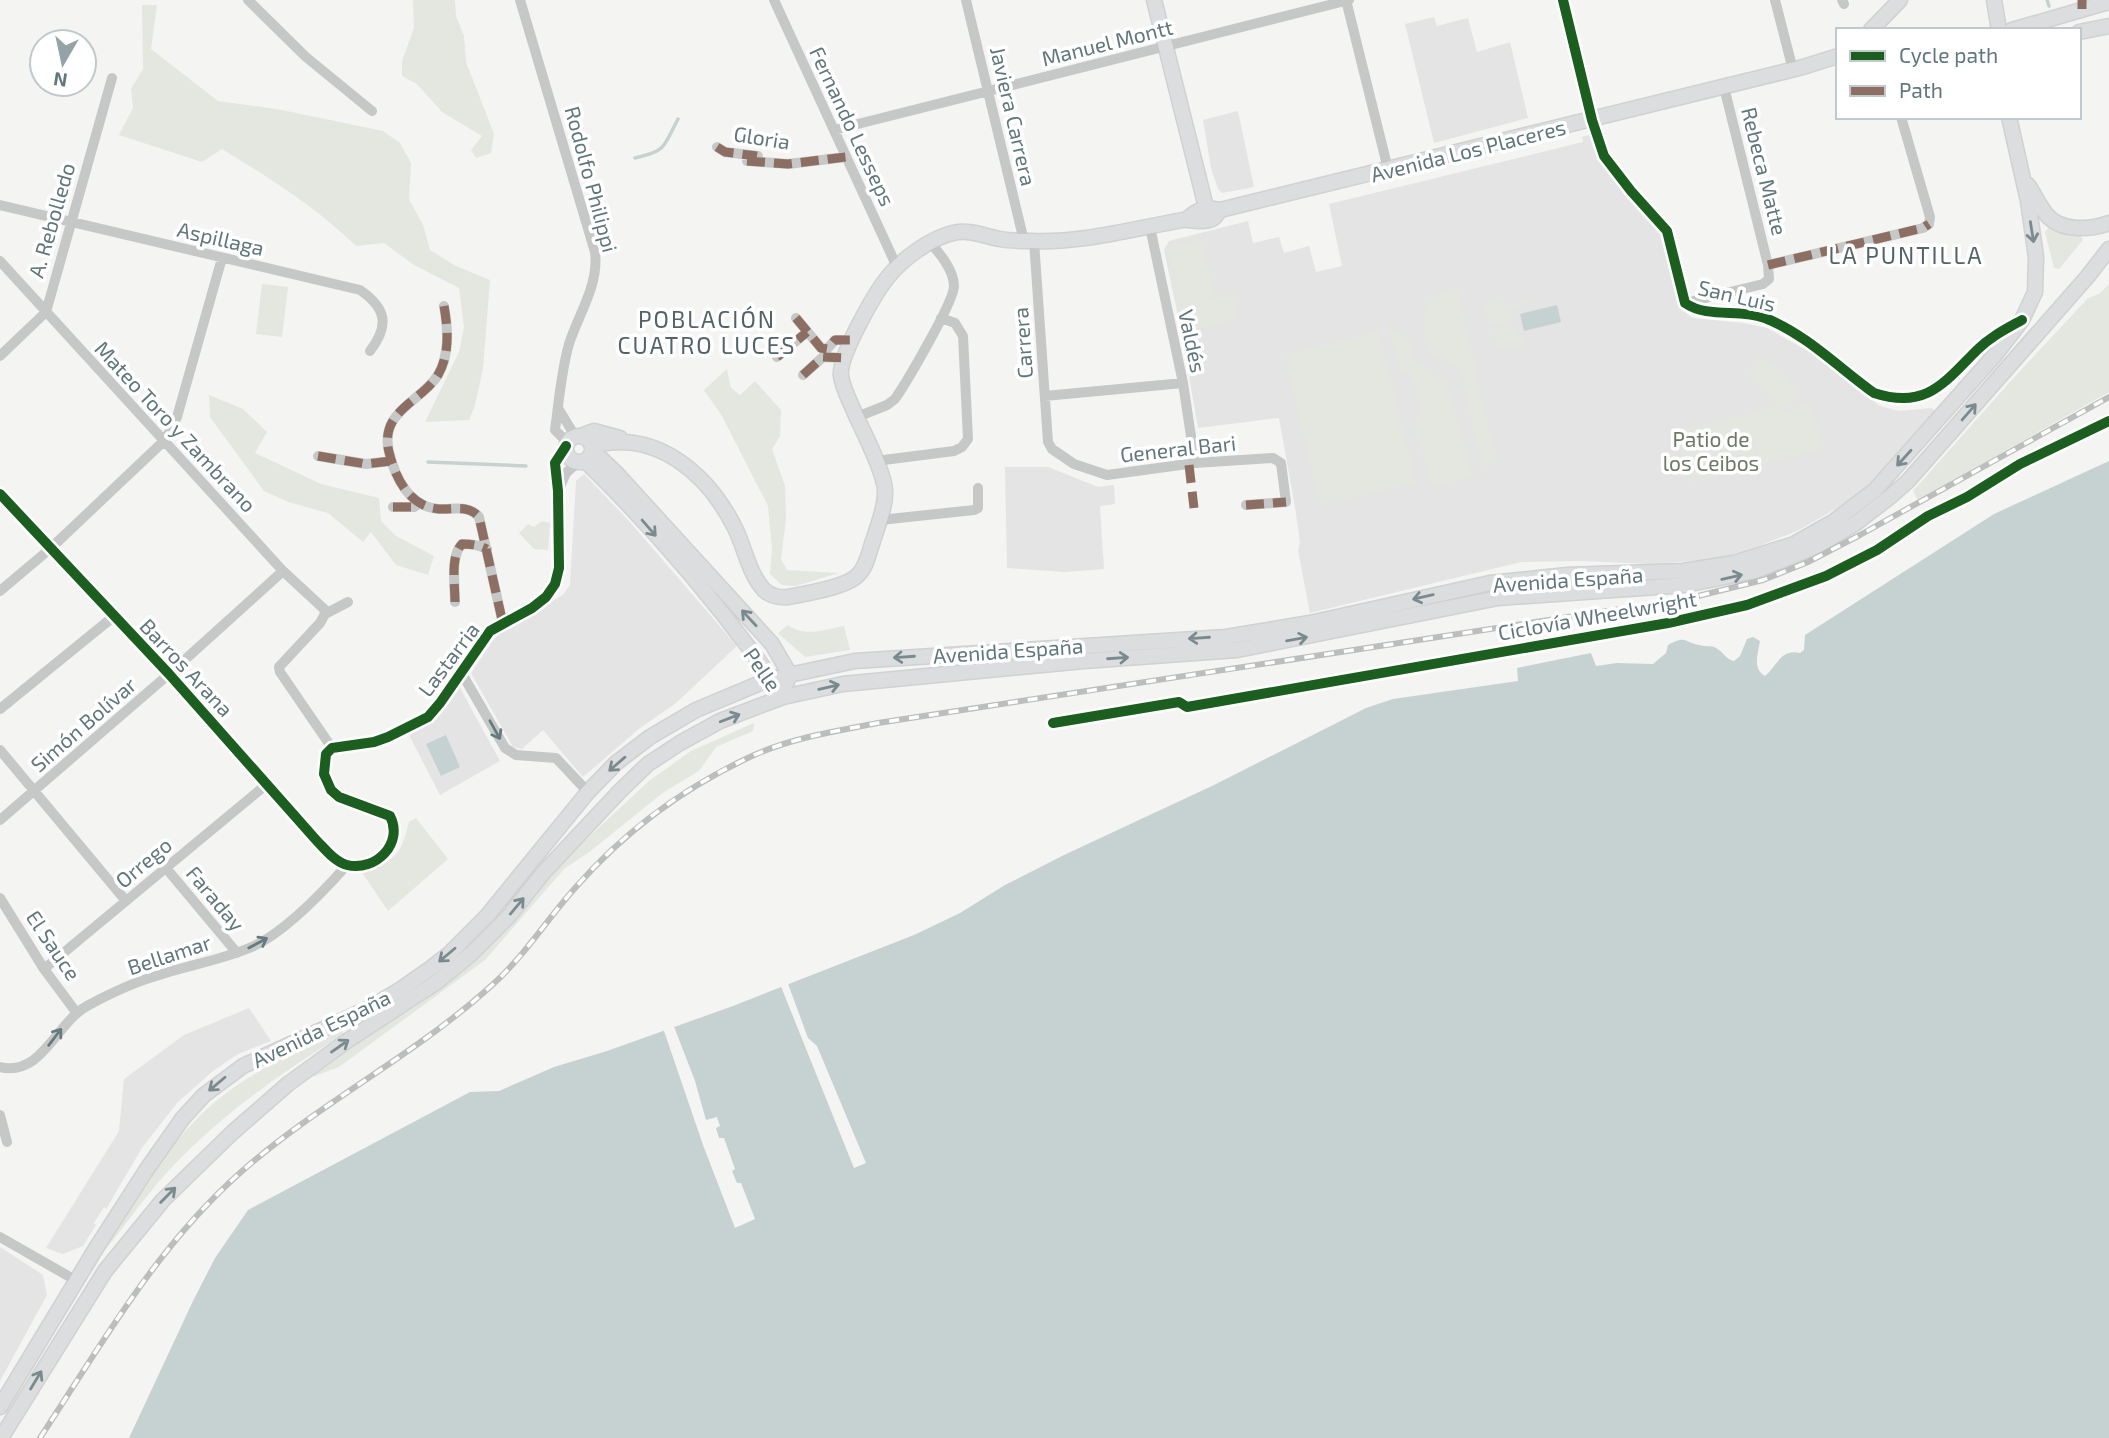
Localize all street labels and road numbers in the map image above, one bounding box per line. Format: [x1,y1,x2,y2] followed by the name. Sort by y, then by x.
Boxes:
[1039,14,1175,70] street label: Manuel Montt
[805,42,901,210] street label: Fernando Lesseps
[986,44,1042,188] street label: Javiera Carrera
[560,103,624,255] street label: Rodolfo Philippi
[1737,104,1793,238] street label: Rebeca Matte
[1368,114,1568,186] street label: Avenida Los Placeres
[732,120,792,154] street label: Gloria
[23,160,79,280] street label: A. Rebolledo
[175,216,267,260] street label: Aspillaga
[1696,274,1778,316] street label: San Luis
[1007,307,1037,379] street label: Carrera
[1174,307,1212,375] street label: Valdés
[90,335,262,517] street label: Mateo Toro y Zambrano
[1119,429,1237,467] street label: General Bari
[1492,561,1644,597] street label: Avenida España
[1496,585,1698,645] street label: Ciclovía Wheelwright
[135,613,239,721] street label: Barros Arana
[412,617,484,701] street label: Lastarria
[932,632,1084,668] street label: Avenida España
[739,642,787,696] street label: Pelle
[25,671,141,777] street label: Simón Bolívar
[110,831,176,893] street label: Orrego
[182,860,250,936] street label: Faraday
[22,905,86,985] street label: El Sauce
[124,929,215,979] street label: Bellamar
[248,984,394,1072] street label: Avenida España

